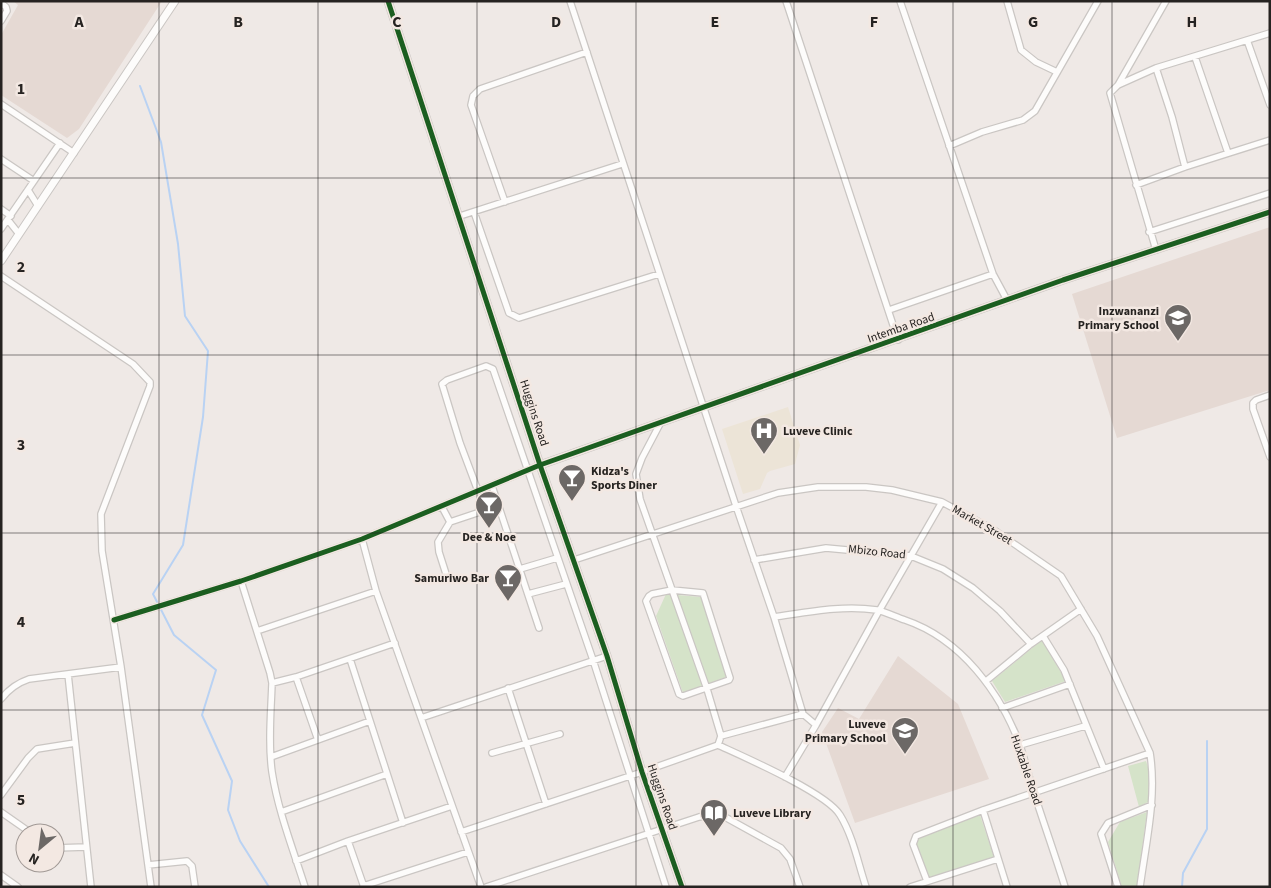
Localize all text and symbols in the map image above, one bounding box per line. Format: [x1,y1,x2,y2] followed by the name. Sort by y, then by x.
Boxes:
[73,11,84,33] text: A
[233,11,243,33] text: B
[392,11,402,33] text: C
[551,11,561,33] text: D
[711,11,719,33] text: E
[870,11,878,33] text: F
[1028,11,1038,33] text: G
[1187,11,1197,33] text: H
[17,78,25,100] text: 1
[17,256,25,278] text: 2
[1078,303,1160,334] place label: Inzwananzi Primary School
[1163,303,1193,342] school or university icon: Inzwananzi Primary School
[865,309,937,347] street label: Intemba Road
[515,377,553,449] street label: Huggins Road
[749,416,779,455] hospital icon: Luveve Clinic
[783,423,853,440] place label: Luveve Clinic
[17,434,25,456] text: 3
[557,463,587,502] bar icon: Kidza's Sports Diner
[591,463,657,494] place label: Kidza's Sports Diner
[474,490,504,529] bar icon: Dee & Noe
[949,501,1015,549] street label: Market Street
[462,529,516,546] place label: Dee & Noe
[847,541,907,563] street label: Mbizo Road
[493,563,523,602] bar icon: Samuriwo Bar
[414,570,489,587] place label: Samuriwo Bar
[17,611,26,633] text: 4
[805,716,887,747] place label: Luveve Primary School
[890,716,920,755] school or university icon: Luveve Primary School
[1006,733,1046,807] street label: Huxtable Road
[643,762,681,832] street label: Huggins Road
[17,789,25,811] text: 5
[699,798,729,837] library icon: Luveve Library
[733,805,812,822] place label: Luveve Library
[15,823,65,873] north arrow
[25,847,43,869] text: N

